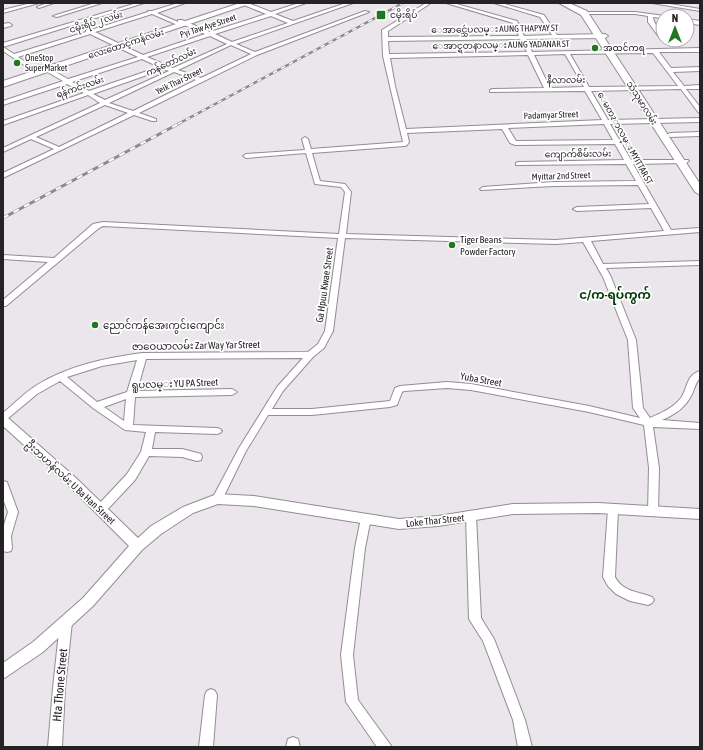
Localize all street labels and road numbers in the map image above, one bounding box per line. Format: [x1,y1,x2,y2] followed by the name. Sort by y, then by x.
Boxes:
[68,7,124,37] street label: ငမိုးရိပ် ၂ လမ်း
[179,12,238,40] street label: Pyi Taw Aye Street
[431,23,559,37] street label: ေအာင္သေဴပလမ္း AUNG THAPYAY ST
[87,26,166,63] street label: လေးထောင့်ကန်လမ်း
[432,39,570,53] street label: ေအာင္ရတနာလမ္း AUNG YADANAR ST
[144,45,199,80] street label: ကန်တော်လမ်း
[154,65,204,97] street label: Yeik Thar Street
[55,73,106,102] street label: ရန်ကင်းလမ်း
[547,73,585,87] street label: နီလာလမ်း
[623,79,660,128] street label: သံသုမာလမ်း
[593,90,655,187] street label: ေမတၩာလမ္း MYITTAR ST
[523,109,579,121] street label: Padamyar Street
[544,146,612,163] street label: ကျောက်စိမ်းလမ်း
[531,170,591,182] street label: Myittar 2nd Street
[314,247,335,323] street label: Ga Hpuu Kwae Street
[132,337,260,352] street label: ဇာဝေယာလမ်း Zar Way Yar Street
[459,370,503,389] street label: Yuba Street
[131,376,219,394] street label: ရူပလမ္း YU PA Street
[22,437,119,529] street label: ဦးဘဟန်လမ်း U Ba Han Street
[405,512,465,529] street label: Loke Thar Street
[50,647,70,722] street label: Hta Thone Street

